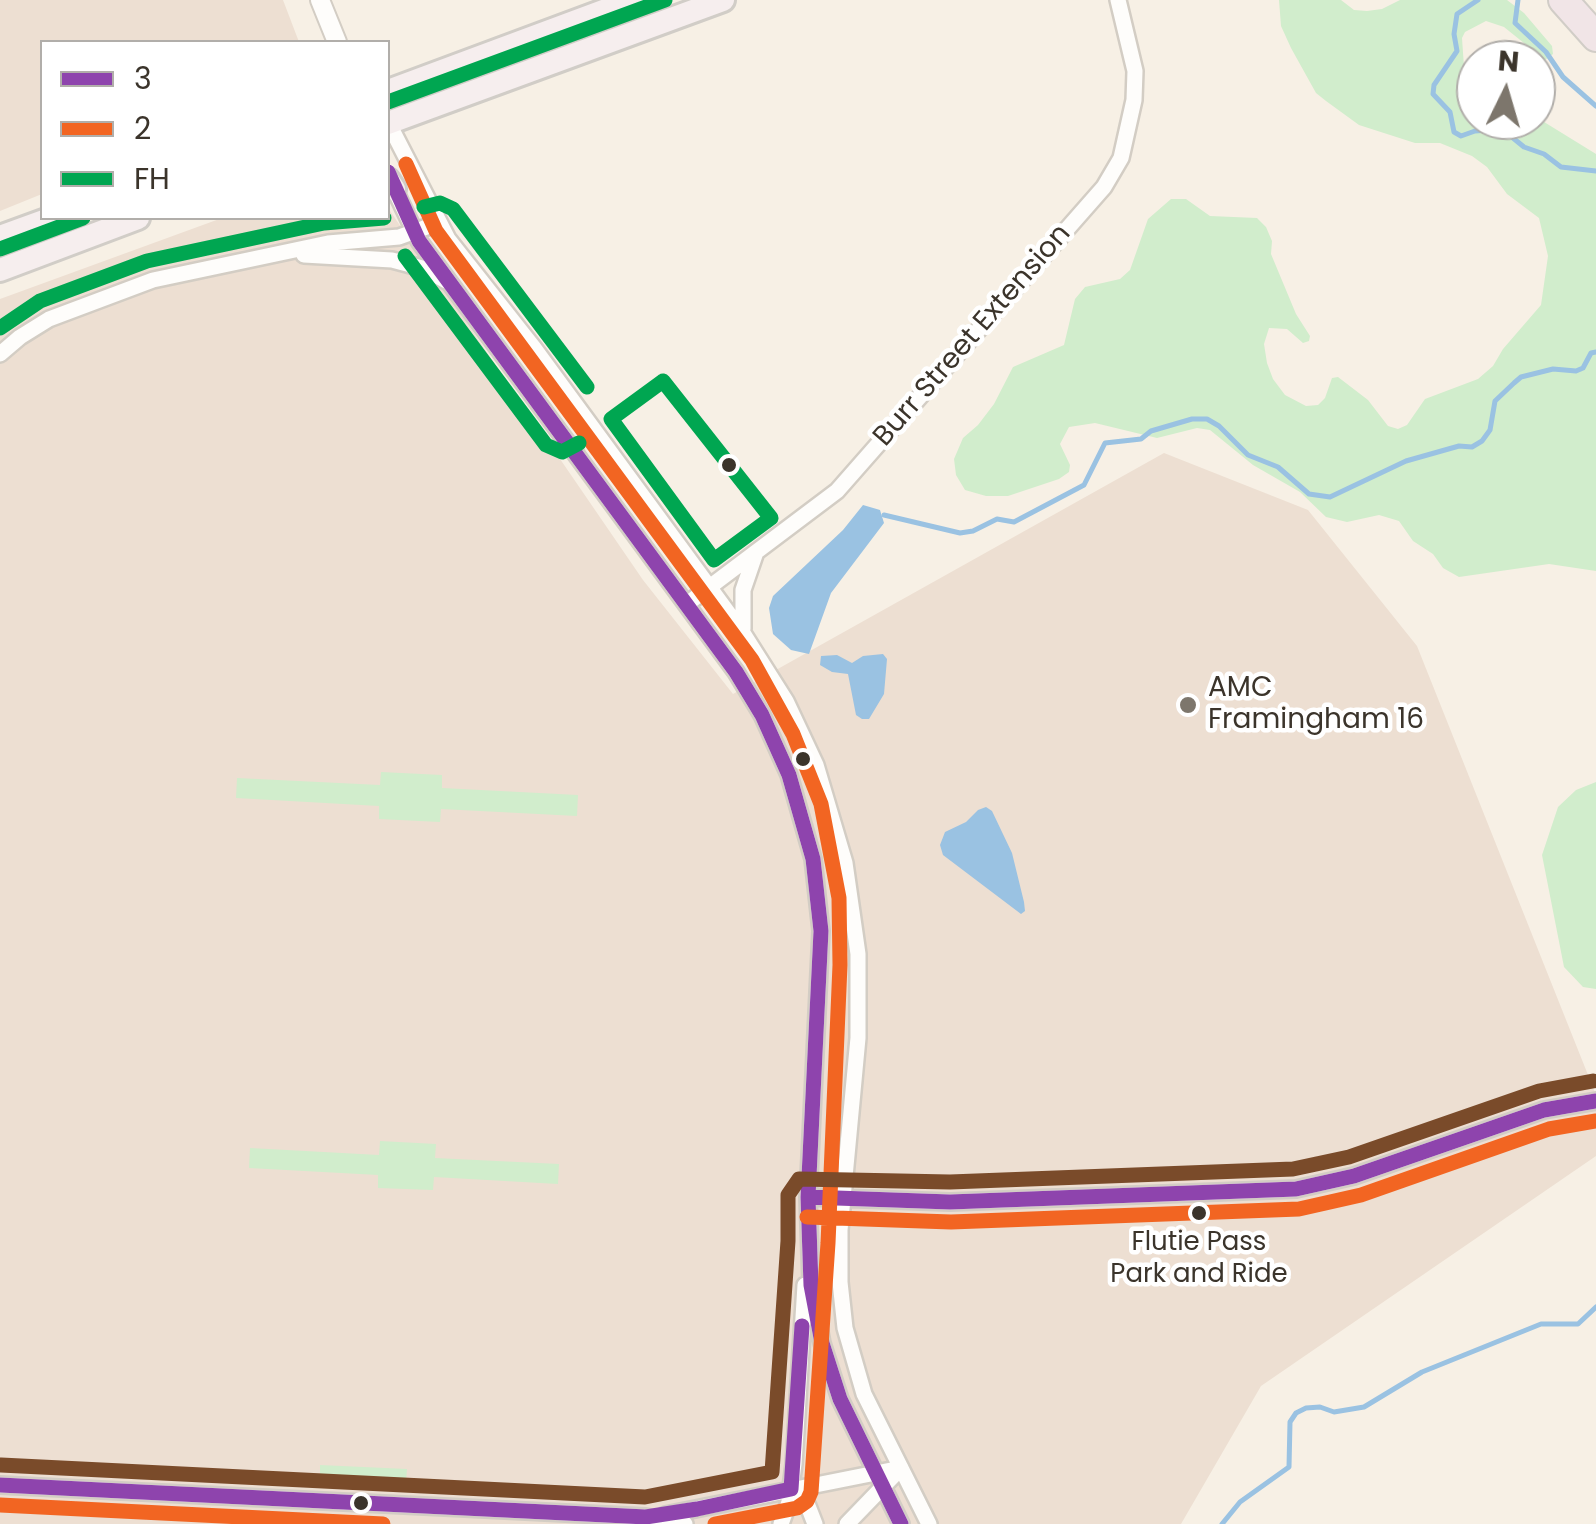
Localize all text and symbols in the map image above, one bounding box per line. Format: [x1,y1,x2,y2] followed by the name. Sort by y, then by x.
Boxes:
[40,40,390,220] legend
[1456,40,1556,140] north arrow
[1496,41,1521,82] text: N
[134,57,152,100] text: 3
[134,107,151,150] text: 2
[134,157,170,200] text: FH
[867,218,1079,454] street label: Burr Street Extension
[719,455,739,475] unlabelled marker
[1208,672,1424,738] place label: AMC Framingham 16
[1177,694,1199,716] marker: AMC Framingham 16
[793,749,813,769] unlabelled marker
[1189,1203,1209,1223] marker: Flutie Pass Park and Ride
[1110,1227,1288,1288] place label: Flutie Pass Park and Ride
[351,1493,371,1513] unlabelled marker

